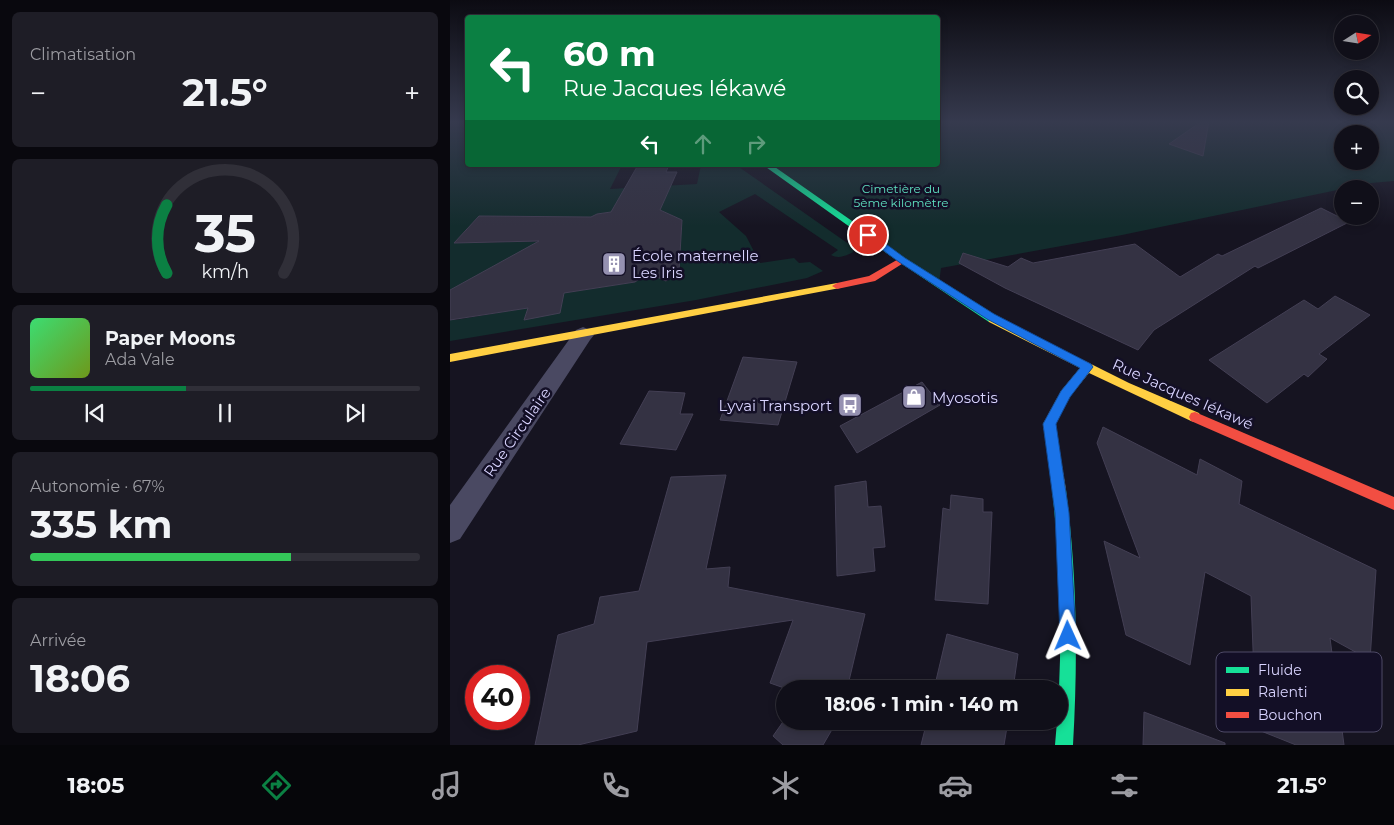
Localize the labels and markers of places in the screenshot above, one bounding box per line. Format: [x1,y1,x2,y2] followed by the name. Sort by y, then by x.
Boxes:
[847,214,889,256] pin
[632,246,759,282] place label: École maternelle Les Iris
[601,251,627,277] building icon: École maternelle Les Iris
[901,384,927,410] shop icon: Myosotis
[932,388,998,407] place label: Myosotis
[837,392,863,418] bus stop icon: Lyvai Transport
[718,396,832,415] place label: Lyvai Transport

